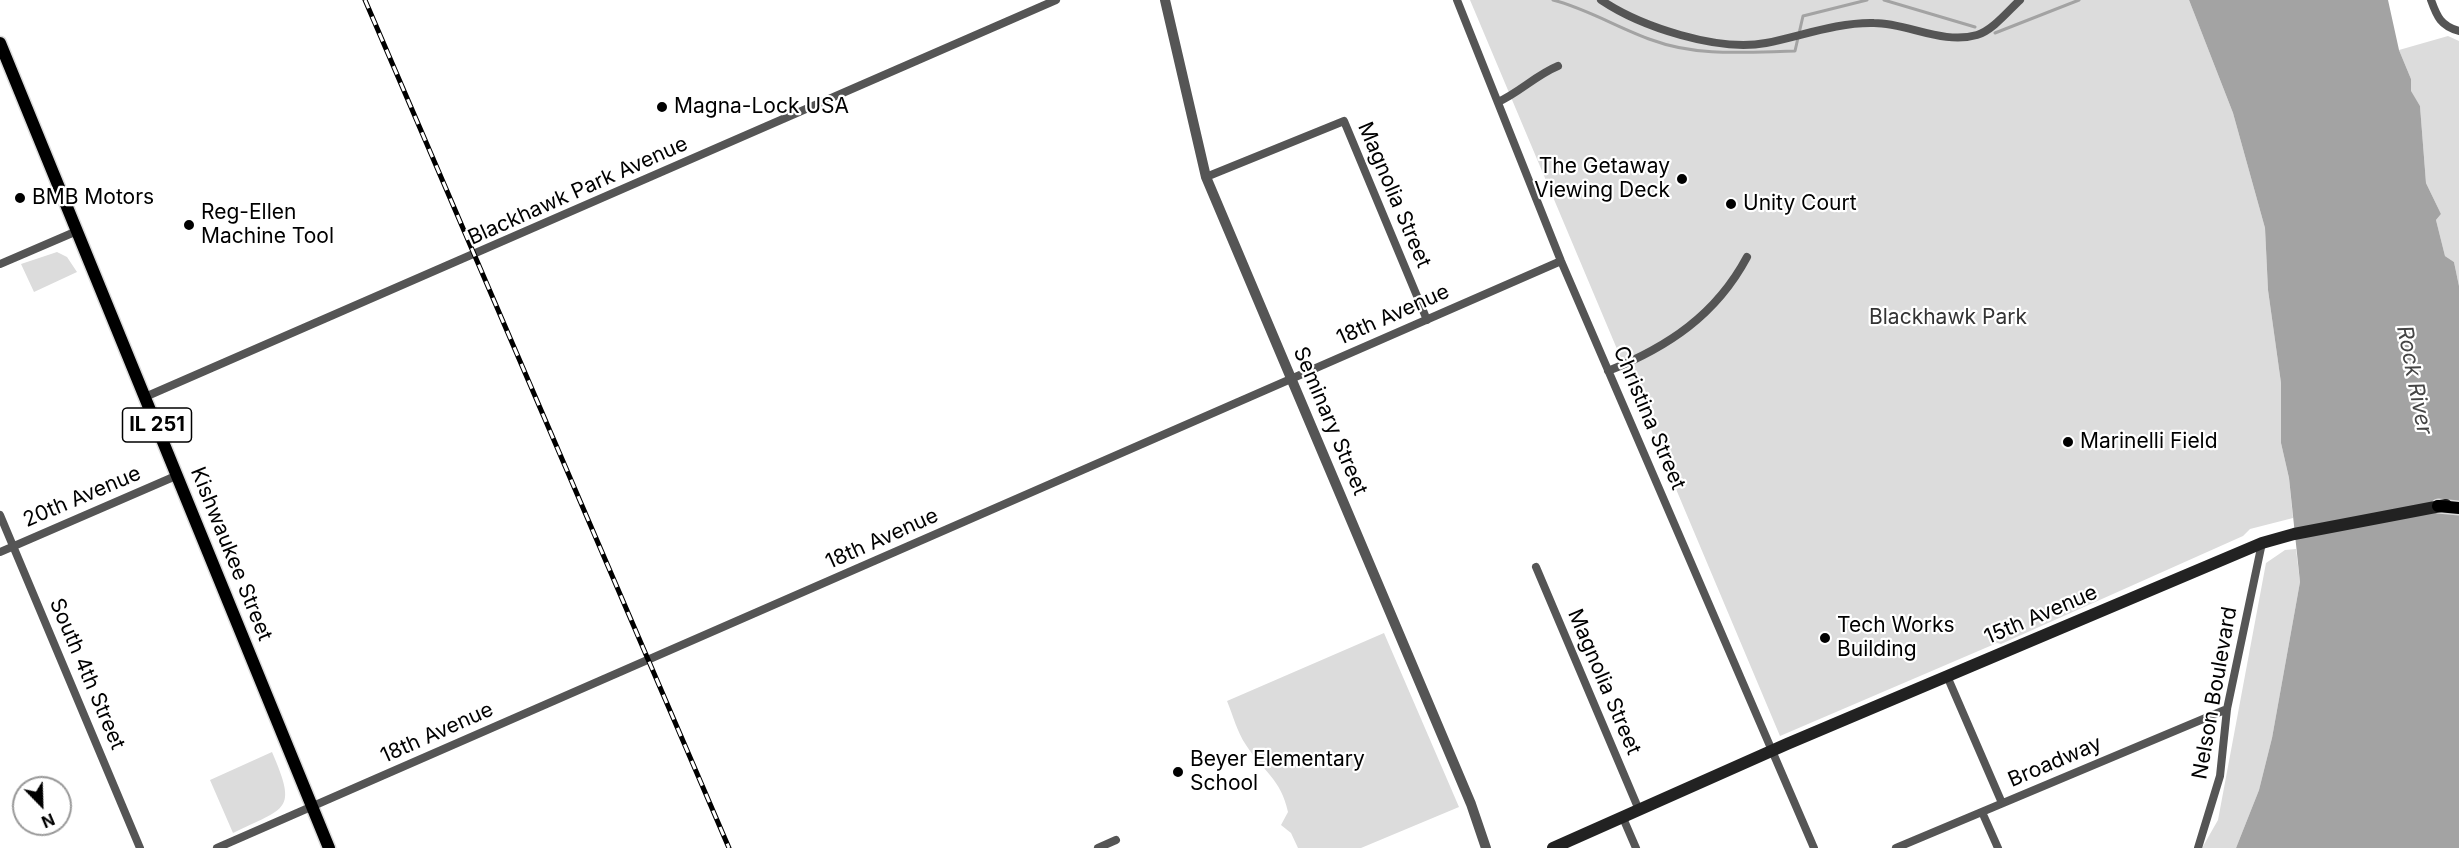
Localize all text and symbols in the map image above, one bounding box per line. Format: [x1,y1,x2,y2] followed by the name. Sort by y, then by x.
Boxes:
[674,94,849,120] place label: Magna-Lock USA
[655,100,669,114] marker: Magna-Lock USA
[1352,118,1436,272] street label: Magnolia Street
[464,131,692,251] street label: Blackhawk Park Avenue
[1534,154,1670,204] place label: The Getaway Viewing Deck
[1675,172,1689,186] marker: The Getaway Viewing Deck
[32,185,154,211] place label: BMB Motors
[13,191,27,205] marker: BMB Motors
[1743,191,1857,217] place label: Unity Court
[1724,197,1738,211] marker: Unity Court
[201,200,334,250] place label: Reg-Ellen Machine Tool
[182,218,196,232] marker: Reg-Ellen Machine Tool
[1333,279,1453,351] street label: 18th Avenue
[1869,305,2027,331] park label: Blackhawk Park
[2391,323,2437,437] water label: Rock River
[1607,342,1691,494] street label: Christina Street
[1287,343,1373,499] street label: Seminary Street
[122,408,192,442] road number: IL 251
[2080,429,2218,455] place label: Marinelli Field
[2061,435,2075,449] marker: Marinelli Field
[19,461,145,533] street label: 20th Avenue
[185,463,277,645] street label: Kishwaukee Street
[822,503,942,575] street label: 18th Avenue
[1981,580,2101,650] street label: 15th Avenue
[44,595,130,753] street label: South 4th Street
[1562,605,1646,759] street label: Magnolia Street
[2187,605,2243,781] street label: Nelson Boulevard
[1837,613,1955,663] place label: Tech Works Building
[1818,631,1832,645] marker: Tech Works Building
[377,697,497,769] street label: 18th Avenue
[2004,731,2106,793] street label: Broadway
[1190,747,1365,797] place label: Beyer Elementary School
[1171,765,1185,779] marker: Beyer Elementary School
[12,776,72,836] north arrow
[39,809,58,832] text: N

